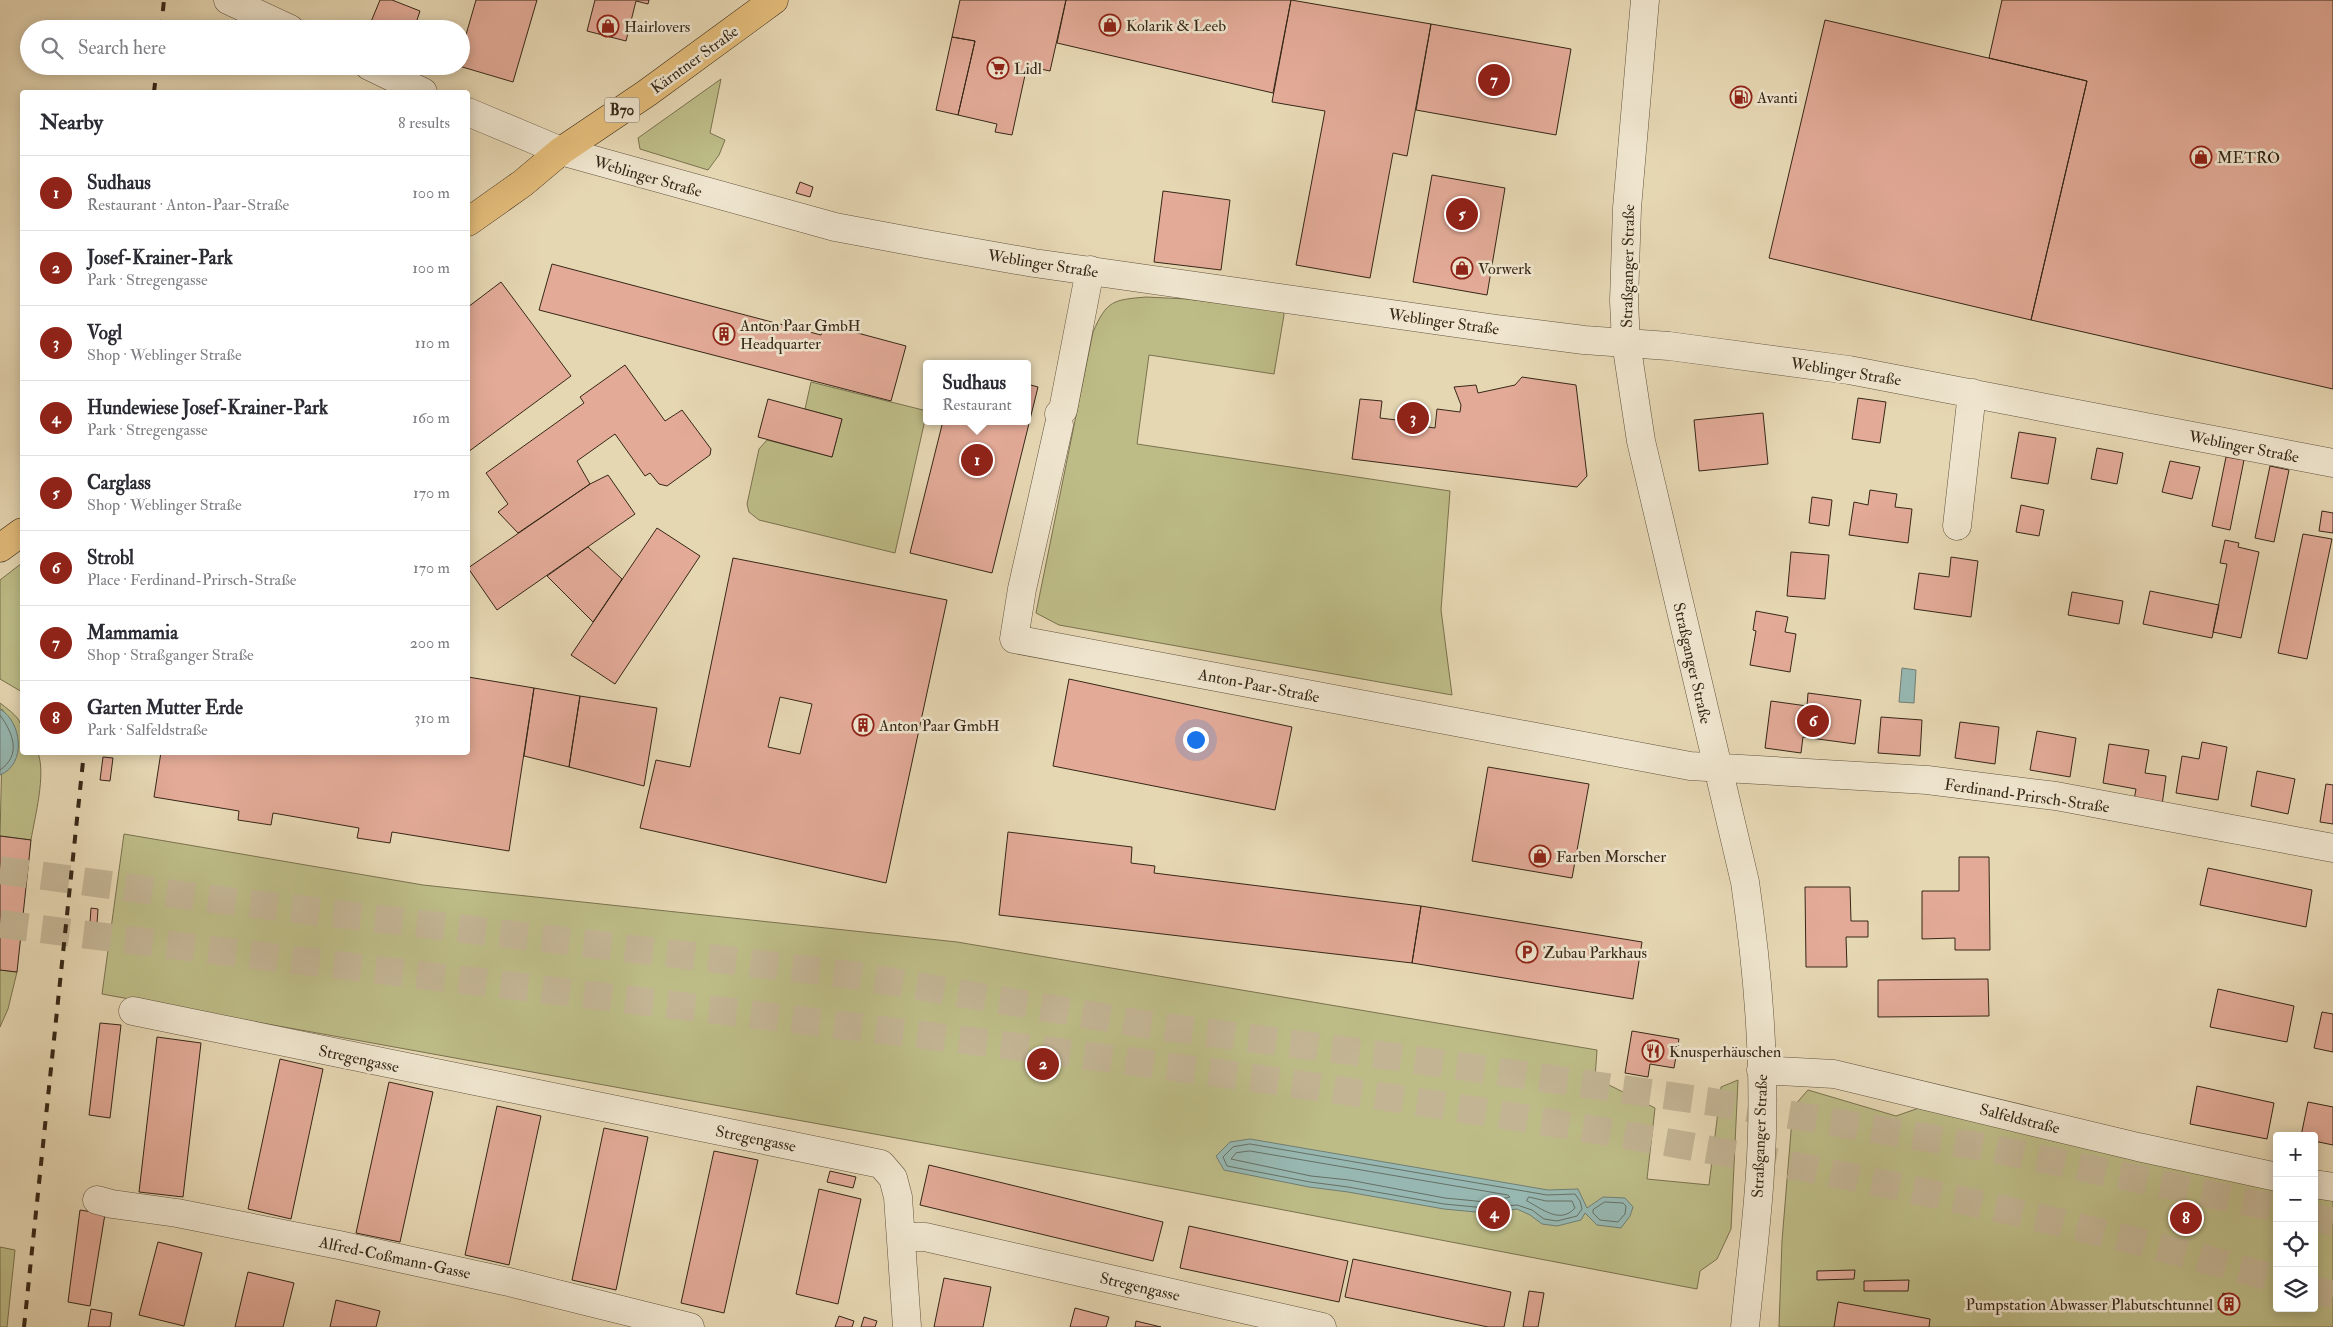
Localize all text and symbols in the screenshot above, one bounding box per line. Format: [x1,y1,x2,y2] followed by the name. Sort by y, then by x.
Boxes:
[1098,13,1122,37] shop icon: Kolarik & Leeb
[596,14,620,38] shop icon: Hairlovers
[1126,16,1226,36] place label: Kolarik & Leeb
[624,17,690,37] place label: Hairlovers
[20,20,470,75] search box
[647,21,742,98] street label: Kärntner Straße
[38,34,66,62] icon: search
[78,36,166,60] text: Search here
[986,56,1010,80] supermarket icon: Lidl
[1014,59,1042,79] place label: Lidl
[1478,61,1510,99] pin: 7
[1729,85,1753,109] fuel station icon: Avanti
[1756,88,1798,108] place label: Avanti
[604,98,640,122] road number: B70
[40,109,103,136] text: Nearby
[398,113,450,133] text: 8 results
[2189,145,2213,169] shop icon: METRO
[2217,148,2280,168] place label: METRO
[590,152,704,202] street label: Weblinger Straße
[87,171,151,195] text: Sudhaus
[53,183,59,203] text: 1
[412,183,450,203] text: 100 m
[87,195,289,215] text: Restaurant · Anton-Paar-Straße
[1446,195,1478,233] pin: 5
[1617,204,1639,328] street label: Straßganger Straße
[985,245,1100,283] street label: Weblinger Straße
[87,246,233,270] text: Josef-Krainer-Park
[1450,256,1474,280] shop icon: Vorwerk
[52,258,60,278] text: 2
[412,258,450,278] text: 100 m
[1478,259,1532,279] place label: Vorwerk
[87,270,208,290] text: Park · Stregengasse
[1386,304,1501,340] street label: Weblinger Straße
[739,316,861,354] place label: Anton Paar GmbH Headquarter
[87,321,122,345] text: Vogl
[712,322,736,346] building icon: Anton Paar GmbH Headquarter
[53,333,59,353] text: 3
[415,333,450,353] text: 110 m
[87,345,242,365] text: Shop · Weblinger Straße
[1788,353,1903,391] street label: Weblinger Straße
[923,360,1031,425] popup
[942,371,1006,395] text: Sudhaus
[942,395,1012,415] text: Restaurant
[87,396,328,420] text: Hundewiese Josef-Krainer-Park
[1397,399,1429,437] pin: 3
[52,408,60,428] text: 4
[412,408,450,428] text: 160 m
[87,420,208,440] text: Park · Stregengasse
[2186,426,2301,468] street label: Weblinger Straße
[961,441,993,479] pin: 1
[87,471,151,495] text: Carglass
[52,483,60,503] text: 5
[413,483,450,503] text: 170 m
[87,495,242,515] text: Shop · Weblinger Straße
[87,546,134,570] text: Strobl
[52,558,60,578] text: 6
[413,558,450,578] text: 170 m
[87,570,297,590] text: Place · Ferdinand-Prirsch-Straße
[1668,601,1716,726] street label: Straßganger Straße
[87,621,178,645] text: Mammamia
[52,633,60,653] text: 7
[410,633,450,653] text: 200 m
[87,645,254,665] text: Shop · Straßganger Straße
[1196,664,1321,708] street label: Anton-Paar-Straße
[87,696,243,720] text: Garten Mutter Erde
[1797,702,1829,740] pin: 6
[52,708,60,728] text: 8
[414,708,450,728] text: 310 m
[851,713,875,737] building icon: Anton Paar GmbH
[878,716,1000,736] place label: Anton Paar GmbH
[87,720,208,740] text: Park · Salfeldstraße
[1183,727,1209,753] your location
[1943,775,2111,818] street label: Ferdinand-Prirsch-Straße
[1528,844,1552,868] shop icon: Farben Morscher
[1556,847,1666,867] place label: Farben Morscher
[1515,940,1539,964] parking icon: Zubau Parkhaus
[1543,943,1647,963] place label: Zubau Parkhaus
[1641,1039,1665,1063] restaurant icon: Knusperhäuschen
[317,1041,401,1077] street label: Stregengasse
[1669,1042,1781,1063] place label: Knusperhäuschen
[1027,1045,1059,1083] pin: 2
[1748,1074,1772,1198] street label: Straßganger Straße
[1978,1099,2062,1139] street label: Salfeldstraße
[714,1121,798,1157] street label: Stregengasse
[2273,1132,2318,1312] map controls
[2273,1132,2318,1177] button: +
[2273,1177,2318,1222] button: −
[1478,1194,1510,1232] pin: 4
[2170,1199,2202,1237] pin: 8
[2273,1222,2318,1267] button: locate
[316,1232,473,1284] street label: Alfred-Coßmann-Gasse
[2273,1267,2318,1312] button: layers
[1098,1268,1182,1306] street label: Stregengasse
[2217,1292,2241,1316] building icon: Pumpstation Abwasser Plabutschtunnel
[1965,1295,2213,1316] place label: Pumpstation Abwasser Plabutschtunnel

